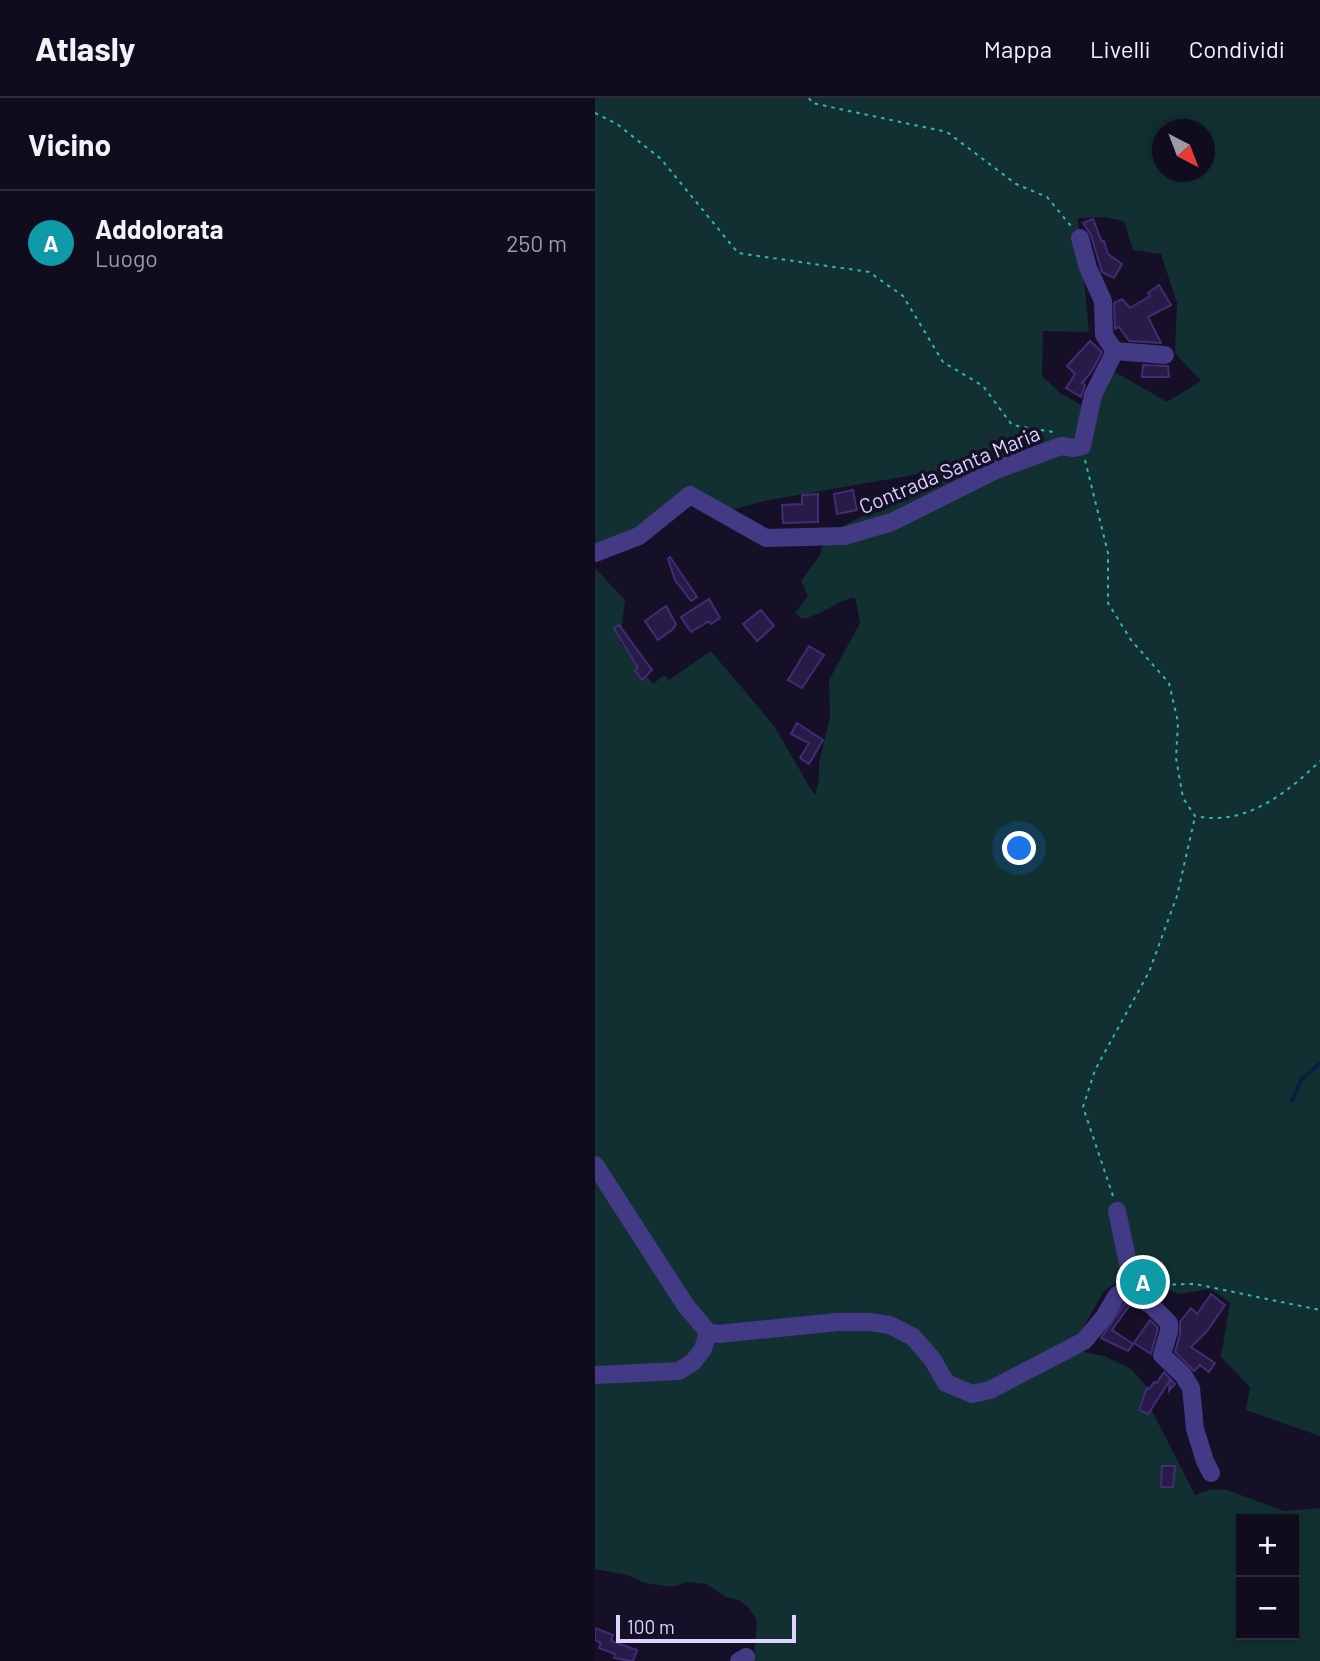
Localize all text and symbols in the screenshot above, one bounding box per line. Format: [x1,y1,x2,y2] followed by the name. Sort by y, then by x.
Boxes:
[35,28,135,68] text: Atlasly
[984,34,1052,63] text: Mappa
[1090,34,1151,63] text: Livelli
[1189,34,1285,63] text: Condividi
[1152,119,1215,182] north arrow
[28,126,111,162] text: Vicino
[95,213,224,244] text: Addolorata
[43,229,59,257] text: A
[506,229,567,257] text: 250 m
[95,244,158,272] text: Luogo
[855,420,1043,518] street label: Contrada Santa Maria
[1002,831,1036,865] your location
[1120,1256,1166,1308] pin: A
[1236,1514,1299,1640] map controls
[1236,1514,1299,1577] button: +
[1236,1577,1299,1640] button: −
[616,1612,796,1644] scale bar
[627,1615,675,1638] text: 100 m

